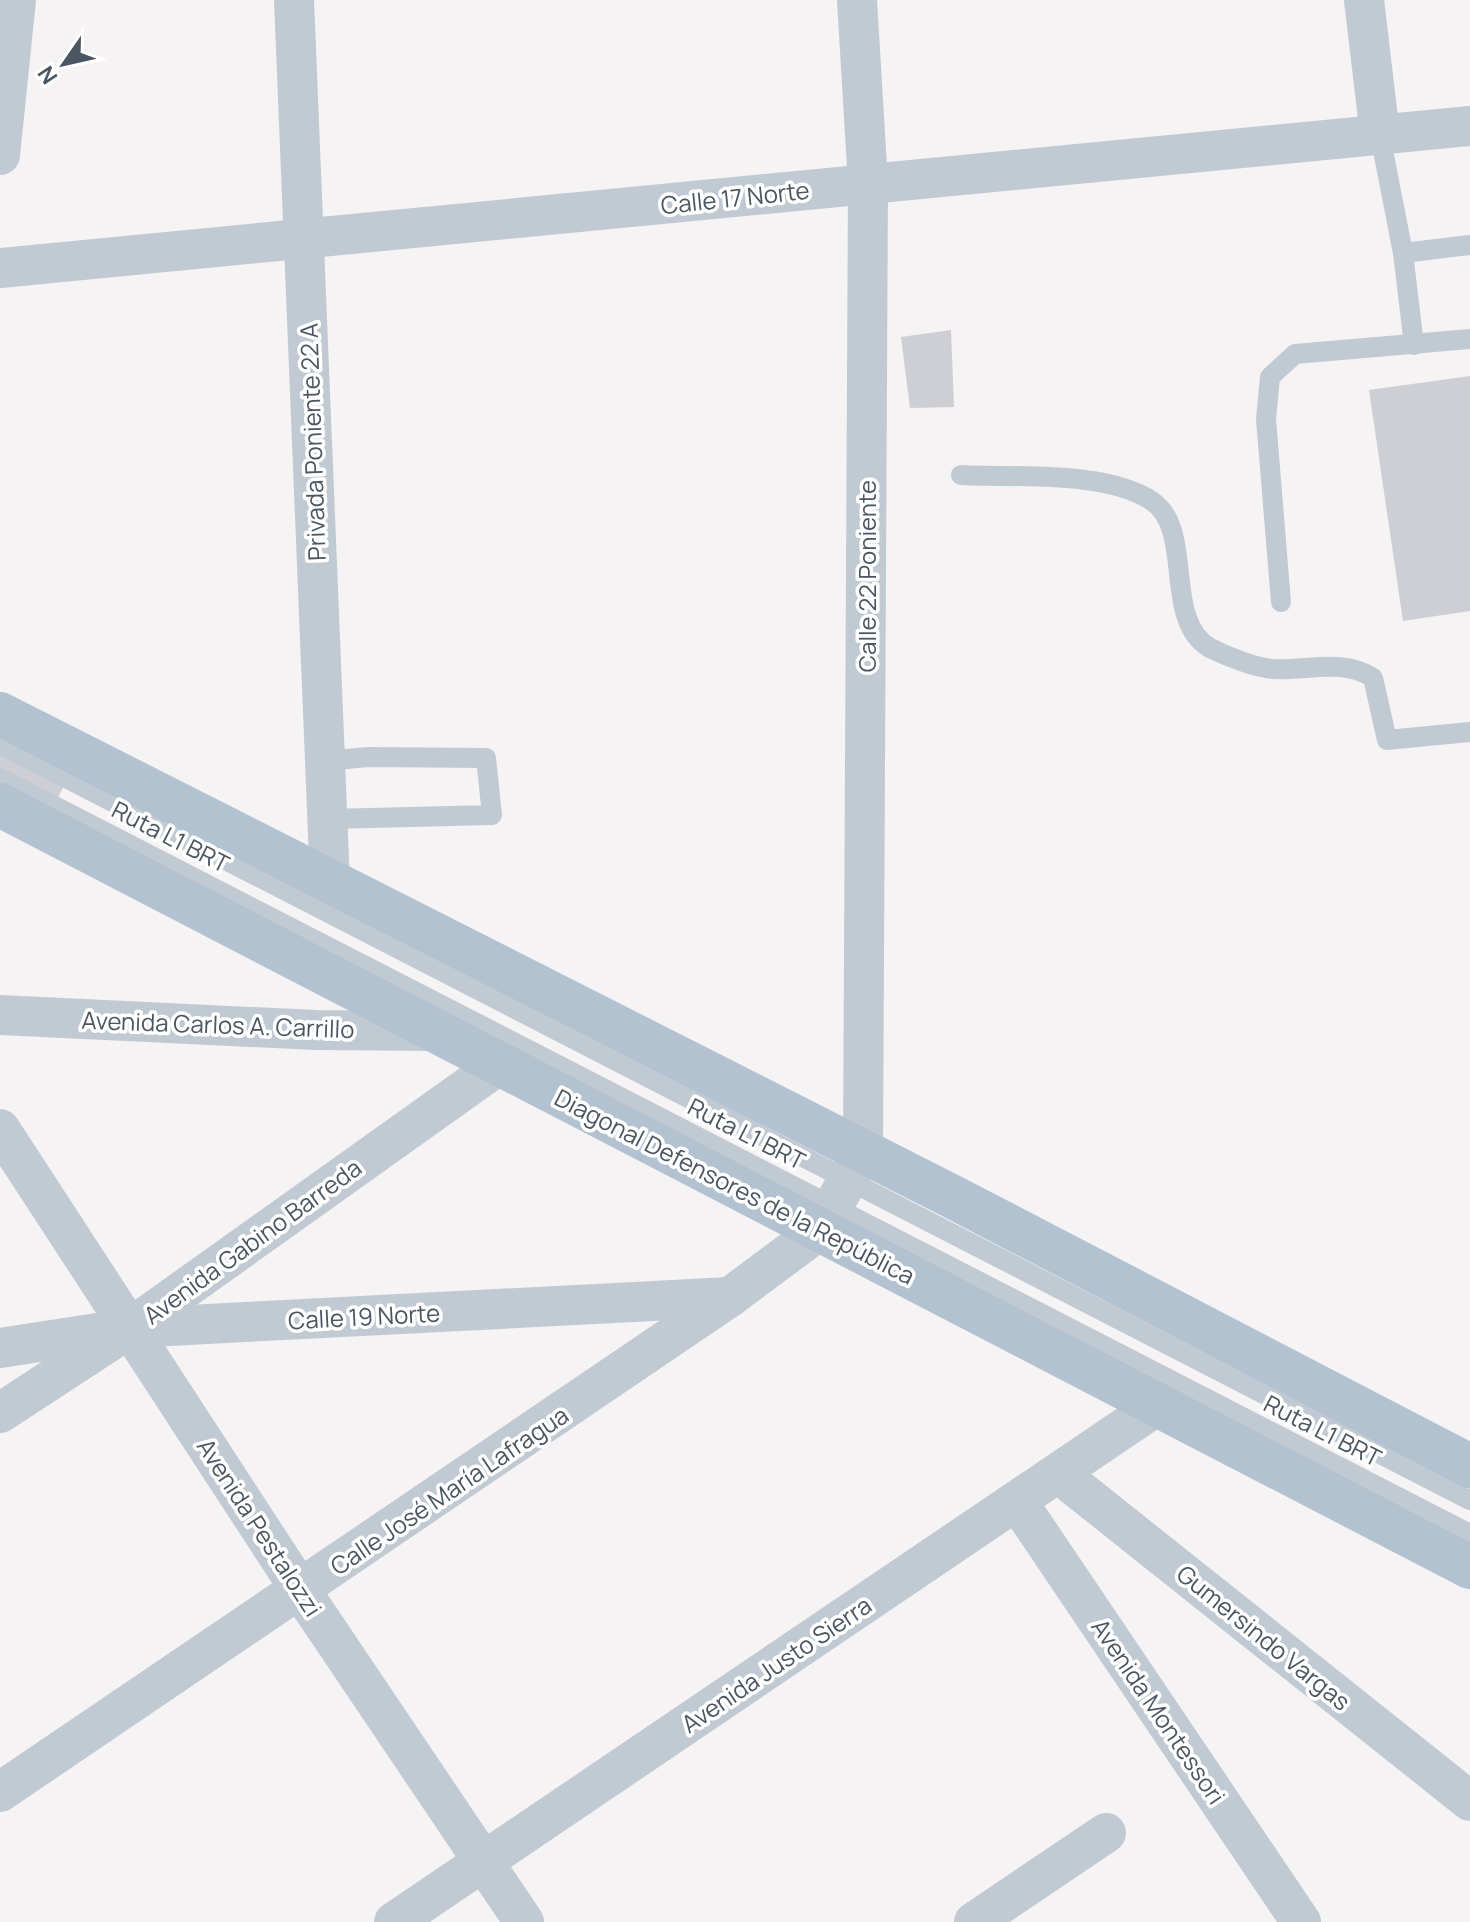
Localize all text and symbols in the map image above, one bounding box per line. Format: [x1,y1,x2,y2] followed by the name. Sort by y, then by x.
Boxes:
[24,24,104,104] north arrow
[31,60,64,90] text: N
[659,173,811,221] street label: Calle 17 Norte
[291,323,333,561] street label: Privada Poniente 22 A
[850,480,883,672] street label: Calle 22 Poniente
[107,792,236,880] street label: Ruta L1 BRT
[81,1003,355,1045] street label: Avenida Carlos A. Carrillo
[549,1080,921,1292] street label: Diagonal Defensores de la República
[683,1089,812,1177] street label: Ruta L1 BRT
[136,1151,368,1331] street label: Avenida Gabino Barreda
[287,1296,441,1336] street label: Calle 19 Norte
[1259,1386,1388,1474] street label: Ruta L1 BRT
[324,1398,574,1582] street label: Calle José María Lafragua
[190,1432,330,1622] street label: Avenida Pestalozzi
[1170,1557,1358,1717] street label: Gumersindo Vargas
[675,1588,877,1740] street label: Avenida Justo Sierra
[1085,1612,1233,1810] street label: Avenida Montessori

